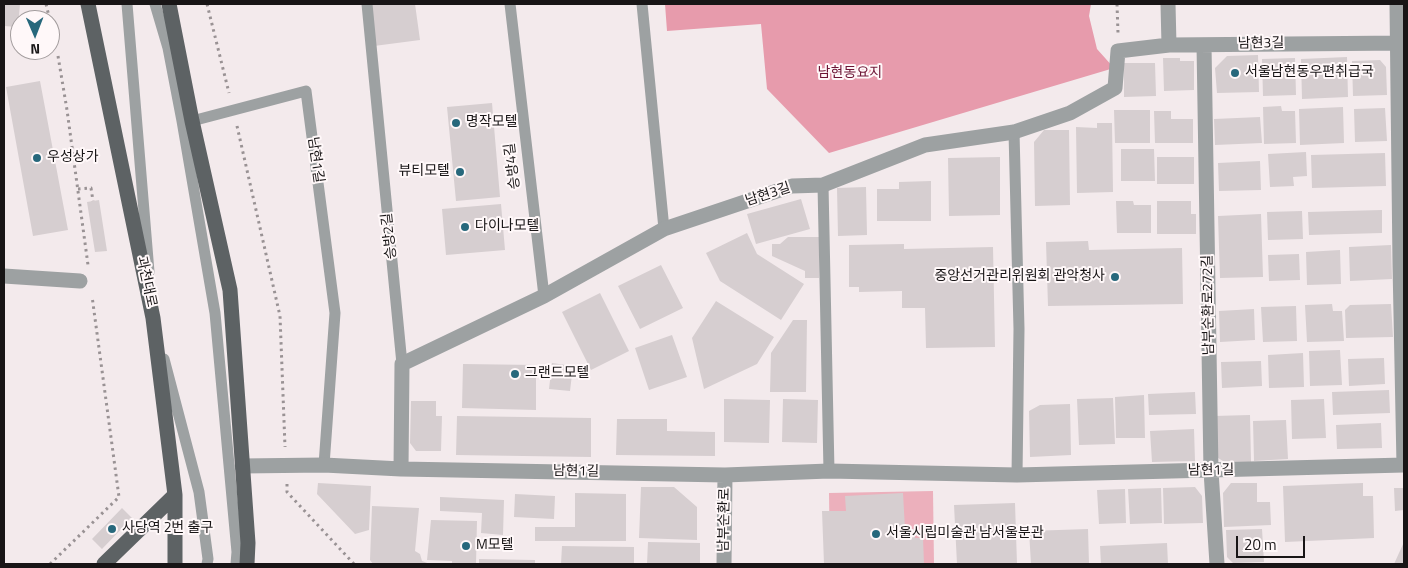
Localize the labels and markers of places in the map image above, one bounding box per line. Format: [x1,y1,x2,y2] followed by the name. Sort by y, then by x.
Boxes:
[1245,65,1374,81] place label: 서울남현동우편취급국
[1229,67,1241,79] marker: 서울남현동우편취급국
[466,115,518,131] place label: 명작모텔
[450,117,462,129] marker: 명작모텔
[47,150,99,166] place label: 우성상가
[31,152,43,164] marker: 우성상가
[398,164,450,180] place label: 뷰티모텔
[454,166,466,178] marker: 뷰티모텔
[475,219,539,235] place label: 다이나모텔
[459,221,471,233] marker: 다이나모텔
[934,269,1105,285] place label: 중앙선거관리위원회 관악청사
[1109,271,1121,283] marker: 중앙선거관리위원회 관악청사
[525,366,589,382] place label: 그랜드모텔
[509,368,521,380] marker: 그랜드모텔
[122,521,213,537] place label: 사당역 2번 출구
[106,523,118,535] marker: 사당역 2번 출구
[886,526,1044,542] place label: 서울시립미술관 남서울분관
[870,528,882,540] marker: 서울시립미술관 남서울분관
[476,538,514,554] place label: M모텔
[460,540,472,552] marker: M모텔

